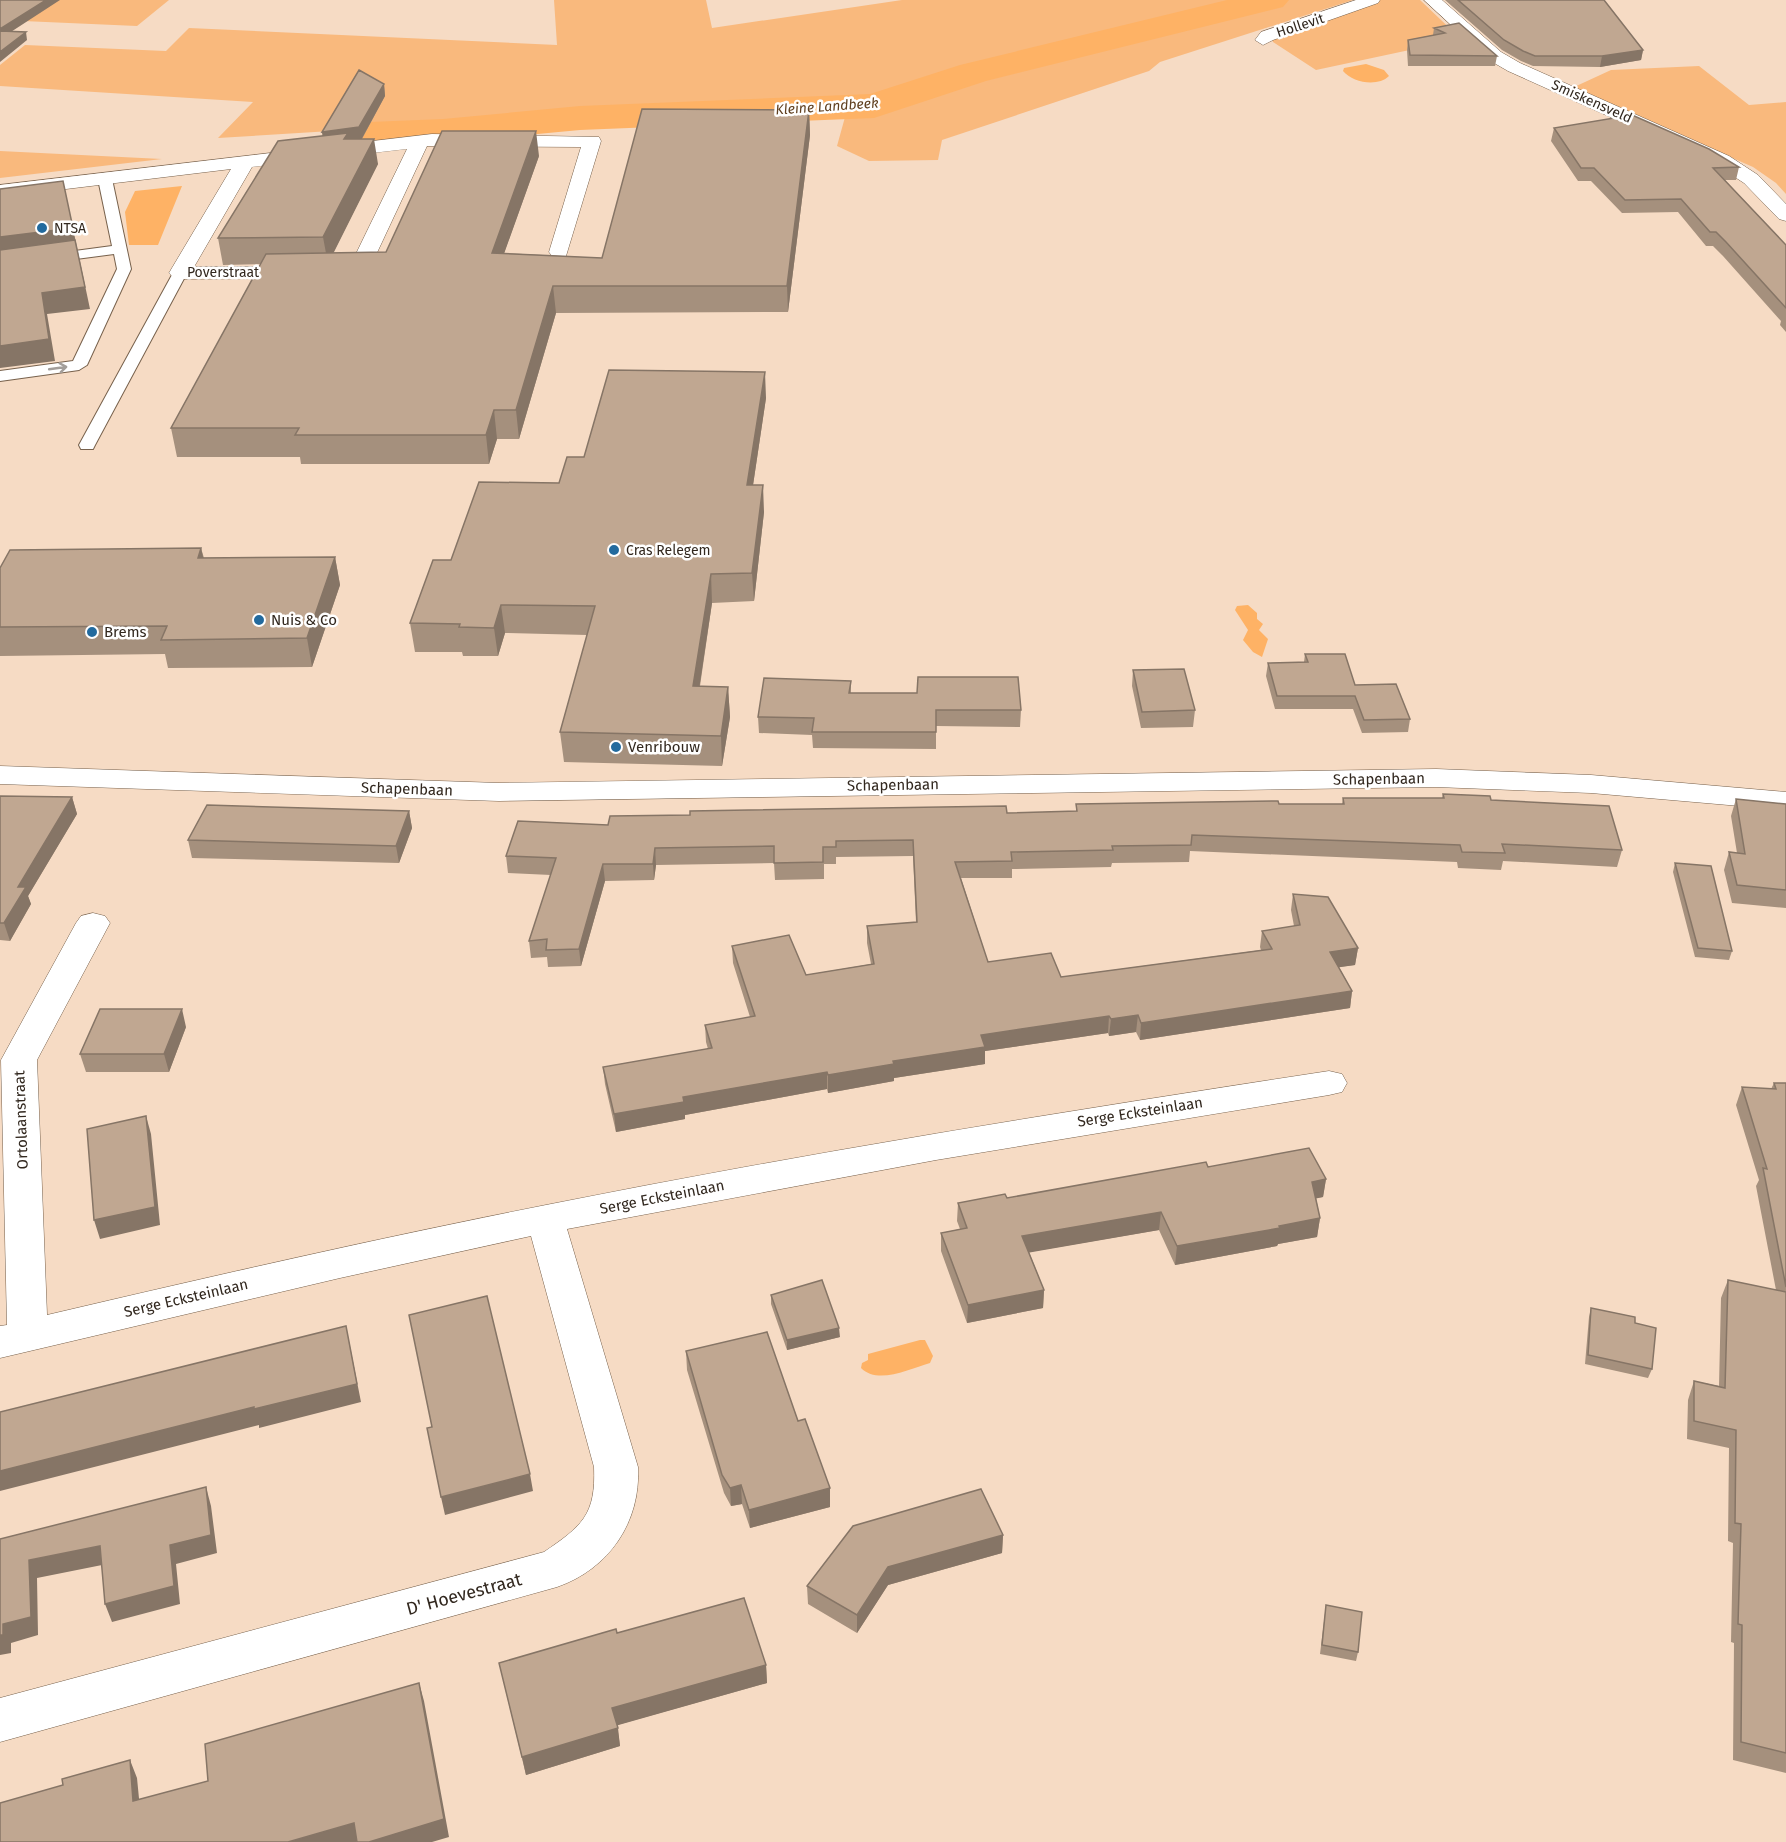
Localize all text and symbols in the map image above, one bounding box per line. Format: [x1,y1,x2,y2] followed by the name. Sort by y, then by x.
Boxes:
[1274,9,1327,41] street label: Hollevit
[1549,76,1635,127] street label: Smiskensveld
[775,94,879,119] water label: Kleine Landbeek
[54,220,86,237] place label: NTSA
[35,221,49,235] marker: NTSA
[187,264,260,281] street label: Poverstraat
[48,362,67,373] one-way arrow
[626,542,711,559] place label: Cras Relegem
[607,543,621,557] marker: Cras Relegem
[271,611,337,629] place label: Nuis & Co
[252,613,266,627] marker: Nuis & Co
[104,623,147,641] place label: Brems
[85,625,99,639] marker: Brems
[628,738,700,756] place label: Venribouw
[609,740,623,754] marker: Venribouw
[1333,769,1425,789] street label: Schapenbaan
[847,775,939,795] street label: Schapenbaan
[361,778,453,800] street label: Schapenbaan
[10,1070,32,1170] street label: Ortolaanstraat
[1076,1093,1204,1131] street label: Serge Ecksteinlaan
[598,1176,726,1218] street label: Serge Ecksteinlaan
[122,1275,250,1321] street label: Serge Ecksteinlaan
[404,1568,525,1620] street label: D' Hoevestraat

